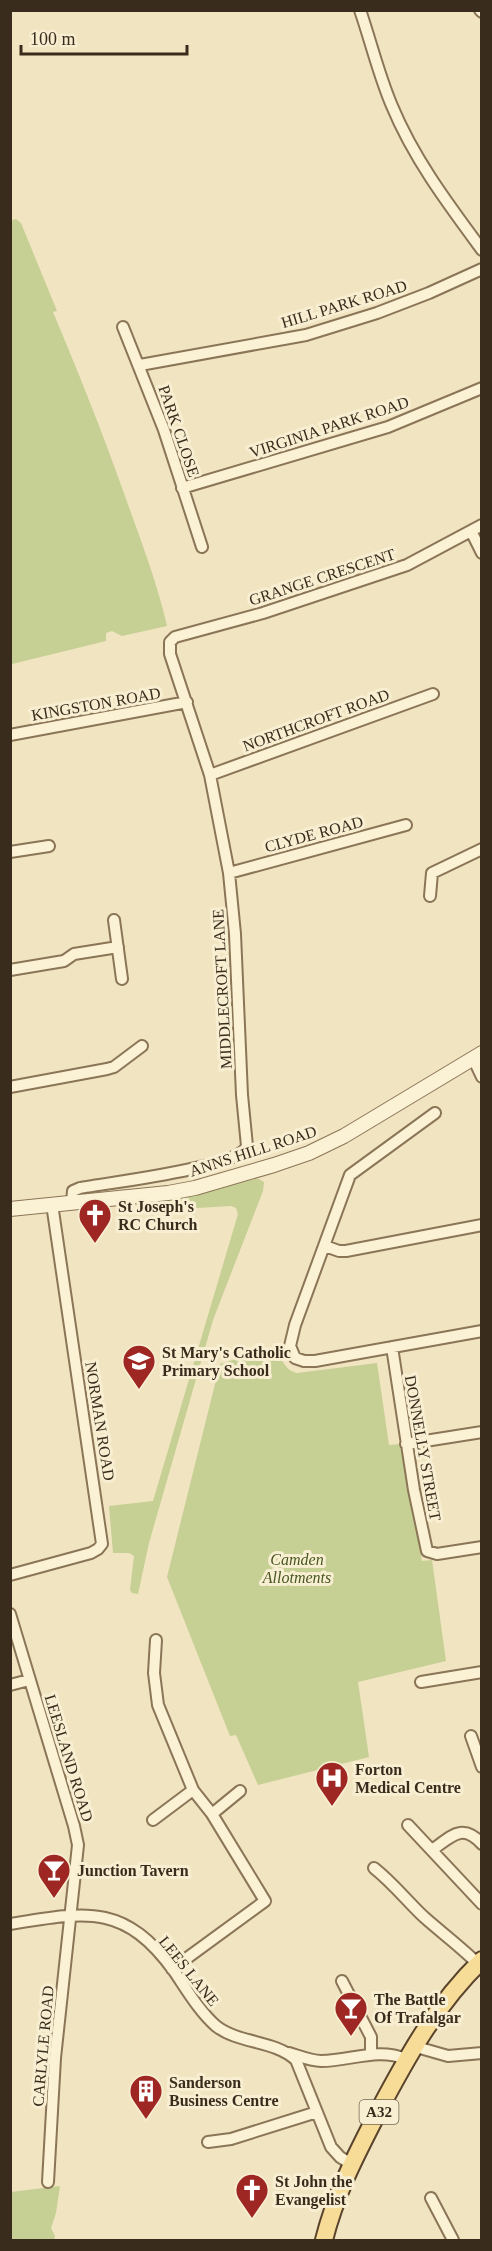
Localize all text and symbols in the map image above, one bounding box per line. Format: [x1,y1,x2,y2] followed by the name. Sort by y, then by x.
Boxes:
[21,18,188,56] scale bar
[30,29,76,49] text: 100 m
[279,277,409,331] street label: HILL PARK ROAD
[155,383,203,479] street label: PARK CLOSE
[247,393,411,461] street label: VIRGINIA PARK ROAD
[247,545,397,609] street label: GRANGE CRESCENT
[30,684,162,724] street label: KINGSTON ROAD
[240,686,392,754] street label: NORTHCROFT ROAD
[263,813,365,855] street label: CLYDE ROAD
[209,909,235,1069] street label: MIDDLECROFT LANE
[187,1122,319,1180] street label: ANNS HILL ROAD
[77,1197,113,1244] church icon: St Joseph's RC Church
[118,1198,197,1233] place label: St Joseph's RC Church
[121,1343,157,1390] school or university icon: St Mary's Catholic Primary School
[162,1344,291,1380] place label: St Mary's Catholic Primary School
[82,1360,118,1482] street label: NORMAN ROAD
[402,1374,444,1522] street label: DONNELLY STREET
[262,1551,331,1586] park label: Camden Allotments
[42,1692,96,1824] street label: LEESLAND ROAD
[314,1760,350,1807] hospital icon: Forton Medical Centre
[355,1761,461,1796] place label: Forton Medical Centre
[36,1852,72,1899] bar icon: Junction Tavern
[77,1862,189,1879] place label: Junction Tavern
[156,1933,222,2009] street label: LEES LANE
[29,1985,57,2107] street label: CARLYLE ROAD
[333,1990,369,2037] bar icon: The Battle Of Trafalgar
[374,1991,461,2027] place label: The Battle Of Trafalgar
[128,2073,164,2120] building icon: Sanderson Business Centre
[169,2074,279,2109] place label: Sanderson Business Centre
[360,2100,398,2124] road number: A32
[234,2172,270,2219] church icon: St John the Evangelist
[275,2173,352,2209] place label: St John the Evangelist

